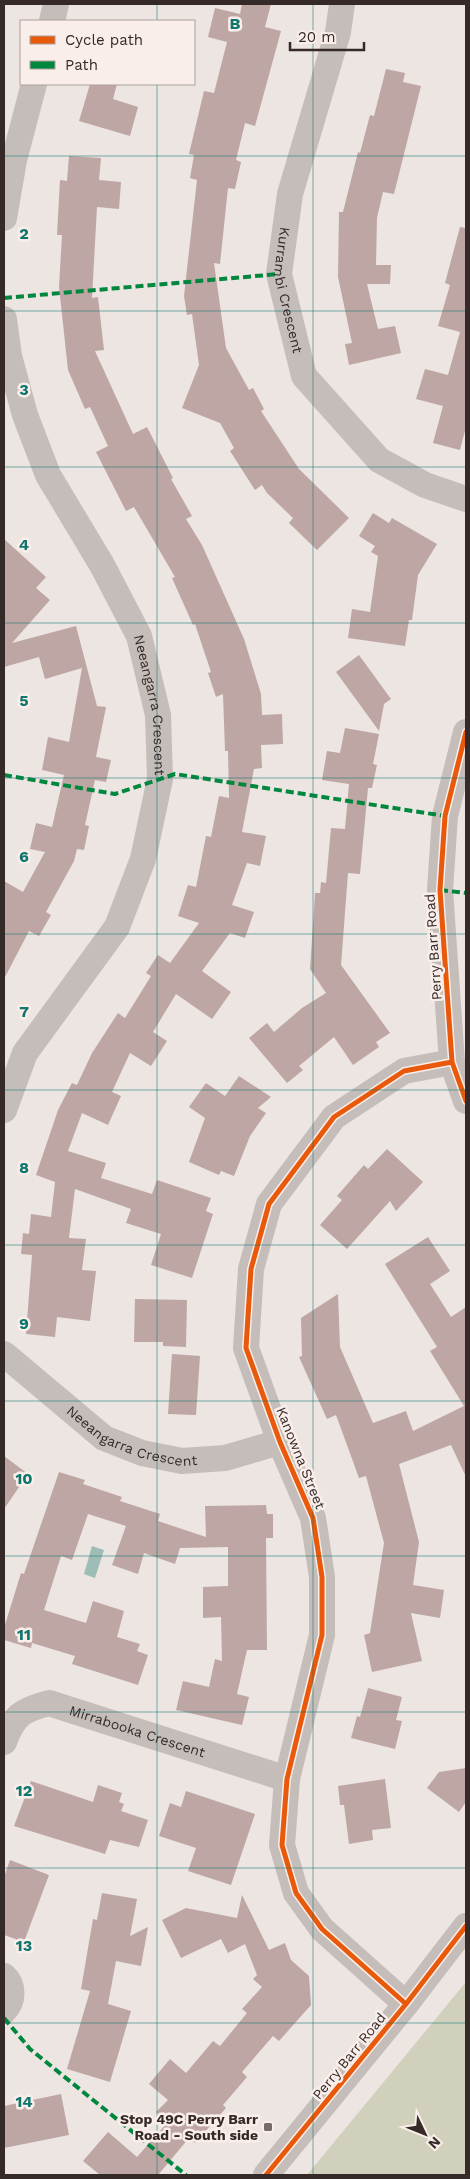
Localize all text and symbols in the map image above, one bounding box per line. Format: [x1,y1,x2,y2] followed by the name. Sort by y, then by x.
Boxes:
[230,14,241,33] text: B
[20,20,195,85] legend
[290,20,364,52] scale bar
[298,28,336,46] text: 20 m
[65,31,143,49] text: Cycle path
[65,56,98,74] text: Path
[19,224,29,243] text: 2
[271,226,306,355] street label: Kurrambi Crescent
[19,380,29,399] text: 3
[19,535,29,554] text: 4
[131,633,168,776] street label: Neeangarra Crescent
[19,691,29,710] text: 5
[19,847,29,866] text: 6
[421,893,445,1001] street label: Perry Barr Road
[19,1002,29,1021] text: 7
[19,1158,29,1177] text: 8
[19,1314,29,1333] text: 9
[64,1402,198,1469] street label: Neeangarra Crescent
[273,1405,329,1511] street label: Kanowna Street
[15,1469,33,1488] text: 10
[17,1625,31,1644] text: 11
[67,1702,207,1760] street label: Mirrabooka Crescent
[16,1781,32,1800] text: 12
[16,1936,32,1955] text: 13
[309,2010,389,2102] street label: Perry Barr Road
[15,2092,33,2111] text: 14
[400,2109,450,2159] north arrow
[120,2111,258,2143] place label: Stop 49C Perry Barr Road - South side
[262,2121,274,2133] marker: Stop 49C Perry Barr Road - South side
[425,2134,444,2152] text: N

